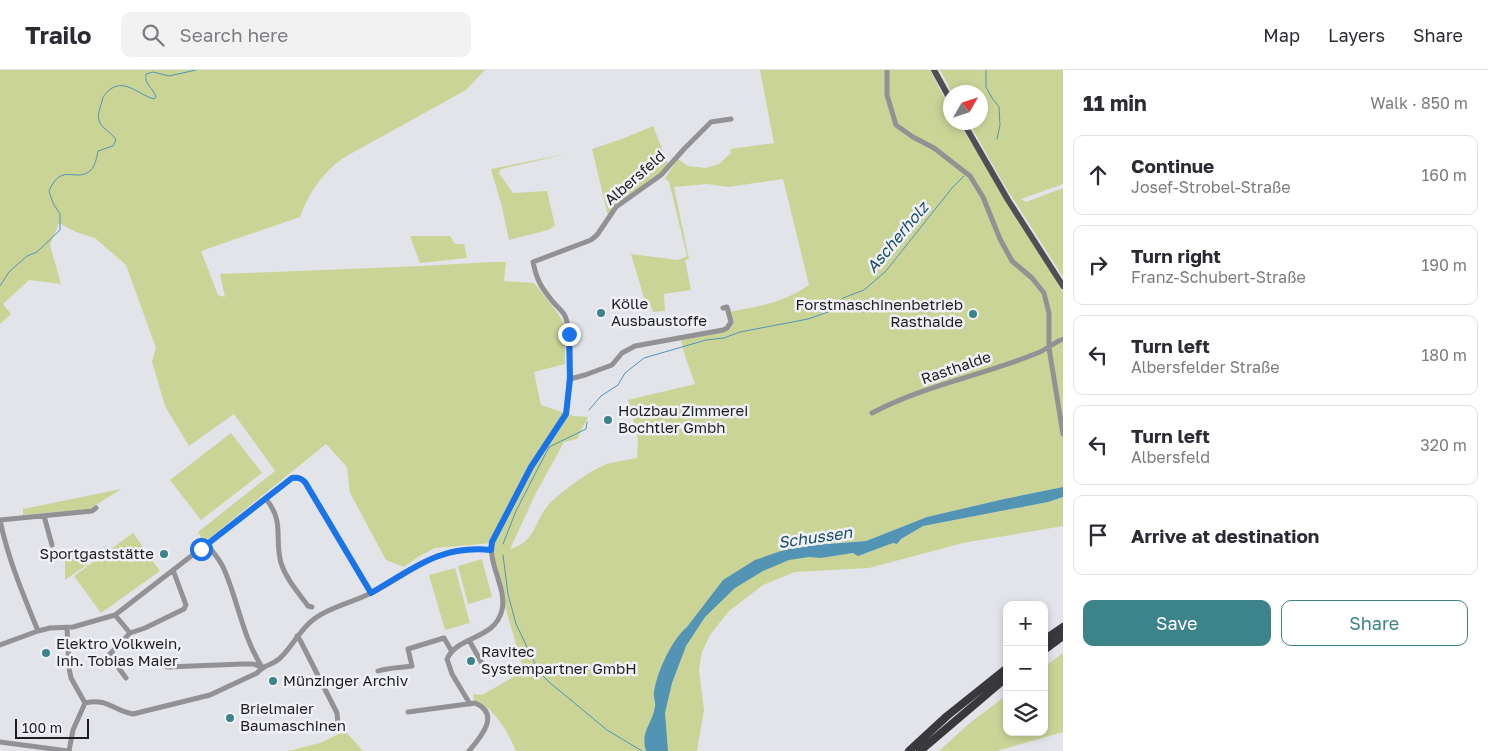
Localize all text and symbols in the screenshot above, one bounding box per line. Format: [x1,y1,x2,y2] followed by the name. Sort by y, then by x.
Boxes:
[121,12,471,57] search box
[25,20,91,49] text: Trailo
[139,21,167,49] icon: search
[179,23,288,46] text: Search here
[1263,24,1300,46] text: Map
[1328,24,1385,46] text: Layers
[1413,24,1463,46] text: Share
[943,85,988,130] north arrow
[1083,90,1147,116] text: 11 min
[1370,93,1468,113] text: Walk · 850 m
[600,146,668,208] street label: Albersfeld
[1131,154,1214,177] text: Continue
[1084,161,1112,189] icon: ahead
[1421,165,1467,185] text: 160 m
[1131,177,1291,197] text: Josef-Strobel-Straße
[862,196,934,276] water label: Ascherholz
[1131,244,1221,267] text: Turn right
[1084,251,1112,279] icon: right
[1421,255,1467,275] text: 190 m
[1131,267,1306,287] text: Franz-Schubert-Straße
[611,294,707,329] place label: Kölle Ausbaustoffe
[795,295,963,330] place label: Forstmaschinenbetrieb Rasthalde
[595,307,607,319] marker: Kölle Ausbaustoffe
[967,308,979,320] marker: Forstmaschinenbetrieb Rasthalde
[558,323,581,346] route end
[1131,334,1210,357] text: Turn left
[1084,341,1112,369] icon: left
[1421,345,1467,365] text: 180 m
[918,347,993,387] street label: Rasthalde
[1131,357,1280,377] text: Albersfelder Straße
[618,401,748,436] place label: Holzbau Zimmerei Bochtler Gmbh
[602,414,614,426] marker: Holzbau Zimmerei Bochtler Gmbh
[1131,424,1210,447] text: Turn left
[1084,431,1112,459] icon: left
[1420,435,1467,455] text: 320 m
[1131,447,1210,467] text: Albersfeld
[1084,521,1112,549] icon: arrive
[777,522,854,552] water label: Schussen
[1131,524,1319,547] text: Arrive at destination
[190,538,213,561] route start
[40,544,154,562] place label: Sportgaststätte
[158,548,170,560] marker: Sportgaststätte
[1083,600,1271,646] button: Save
[1281,600,1468,646] button: Share
[1003,601,1048,736] map controls
[1003,601,1048,646] button: +
[56,634,182,669] place label: Elektro Volkwein, Inh. Tobias Maier
[481,642,637,677] place label: Ravitec Systempartner GmbH
[1003,646,1048,691] button: −
[40,647,52,659] marker: Elektro Volkwein, Inh. Tobias Maier
[465,655,477,667] marker: Ravitec Systempartner GmbH
[283,671,409,689] place label: Münzinger Archiv
[267,675,279,687] marker: Münzinger Archiv
[1003,691,1048,736] button: layers
[240,699,346,734] place label: Brielmaier Baumaschinen
[224,712,236,724] marker: Brielmaier Baumaschinen
[15,716,89,739] scale bar
[22,719,62,736] text: 100 m

